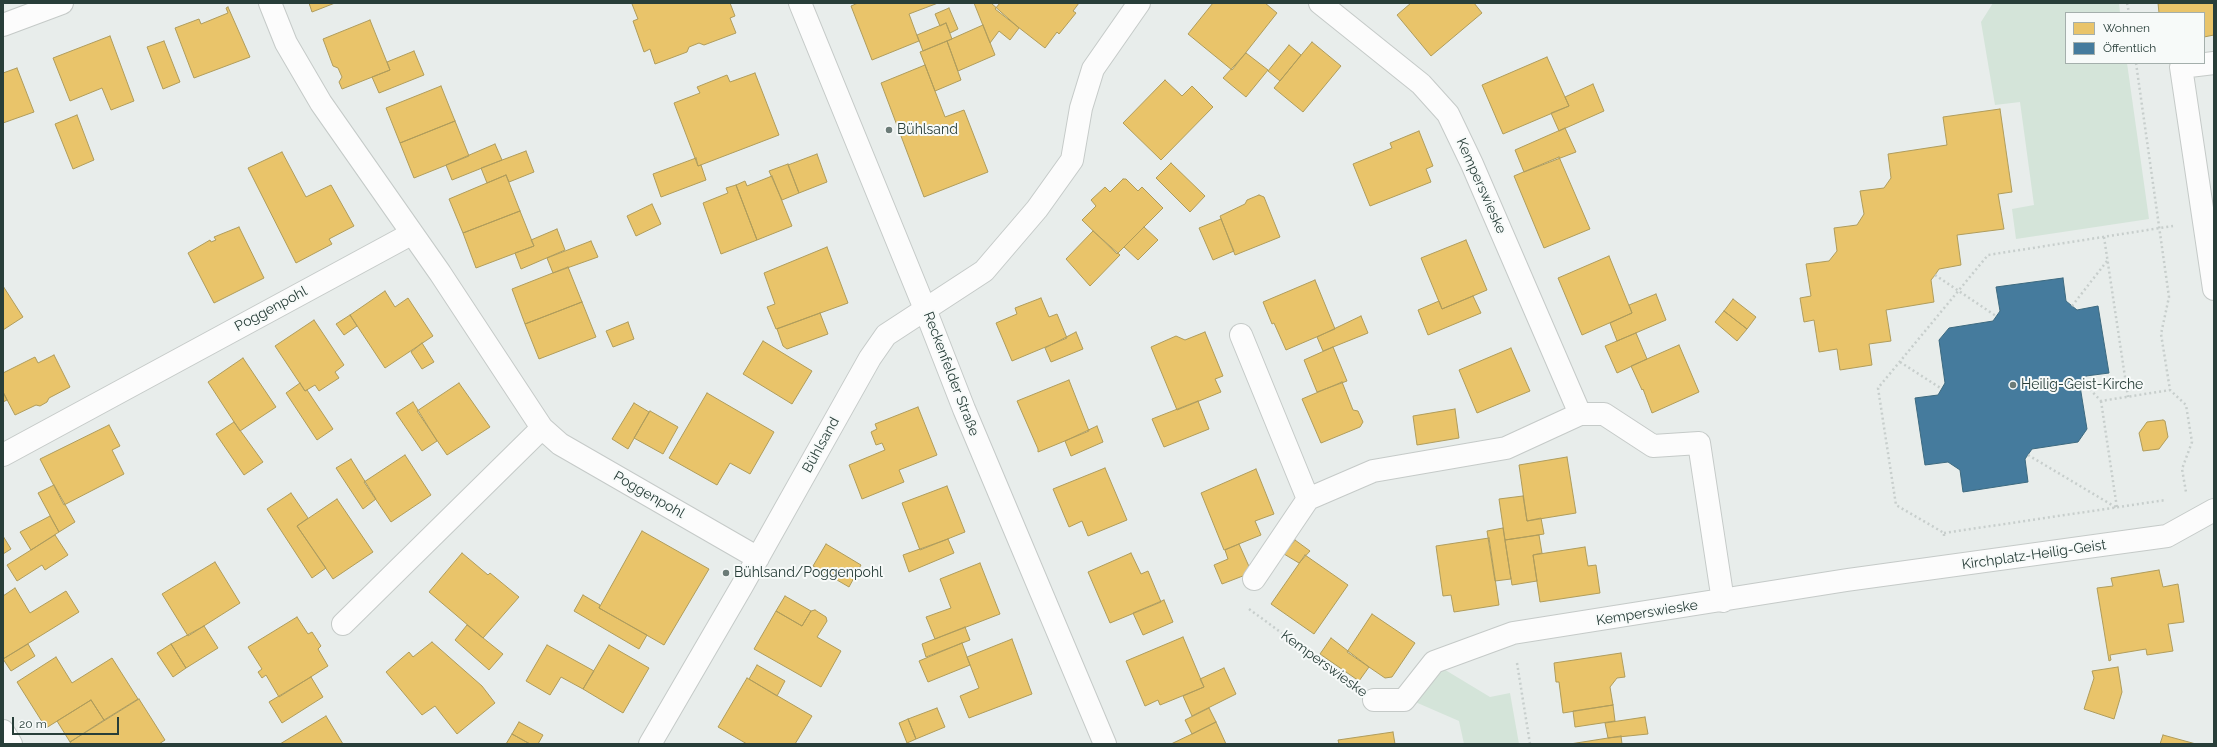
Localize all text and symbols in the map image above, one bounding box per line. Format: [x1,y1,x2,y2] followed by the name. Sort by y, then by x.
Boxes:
[2065,12,2205,64] legend
[2103,21,2150,35] text: Wohnen
[2103,41,2156,55] text: Öffentlich
[897,122,958,138] place label: Bühlsand
[884,125,894,135] marker: Bühlsand
[1452,136,1510,236] street label: Kemperswieske
[232,283,310,335] street label: Poggenpohl
[920,310,982,438] street label: Reckenfelder Straße
[2021,377,2143,393] place label: Heilig-Geist-Kirche
[2008,380,2018,390] marker: Heilig-Geist-Kirche
[799,414,843,476] street label: Bühlsand
[610,468,688,522] street label: Poggenpohl
[1961,537,2107,573] street label: Kirchplatz-Heilig-Geist
[734,565,883,581] place label: Bühlsand/Poggenpohl
[721,568,731,578] marker: Bühlsand/Poggenpohl
[1595,597,1699,629] street label: Kemperswieske
[1278,627,1370,701] street label: Kemperswieske
[14,709,121,735] scale bar
[19,717,47,731] text: 20 m

